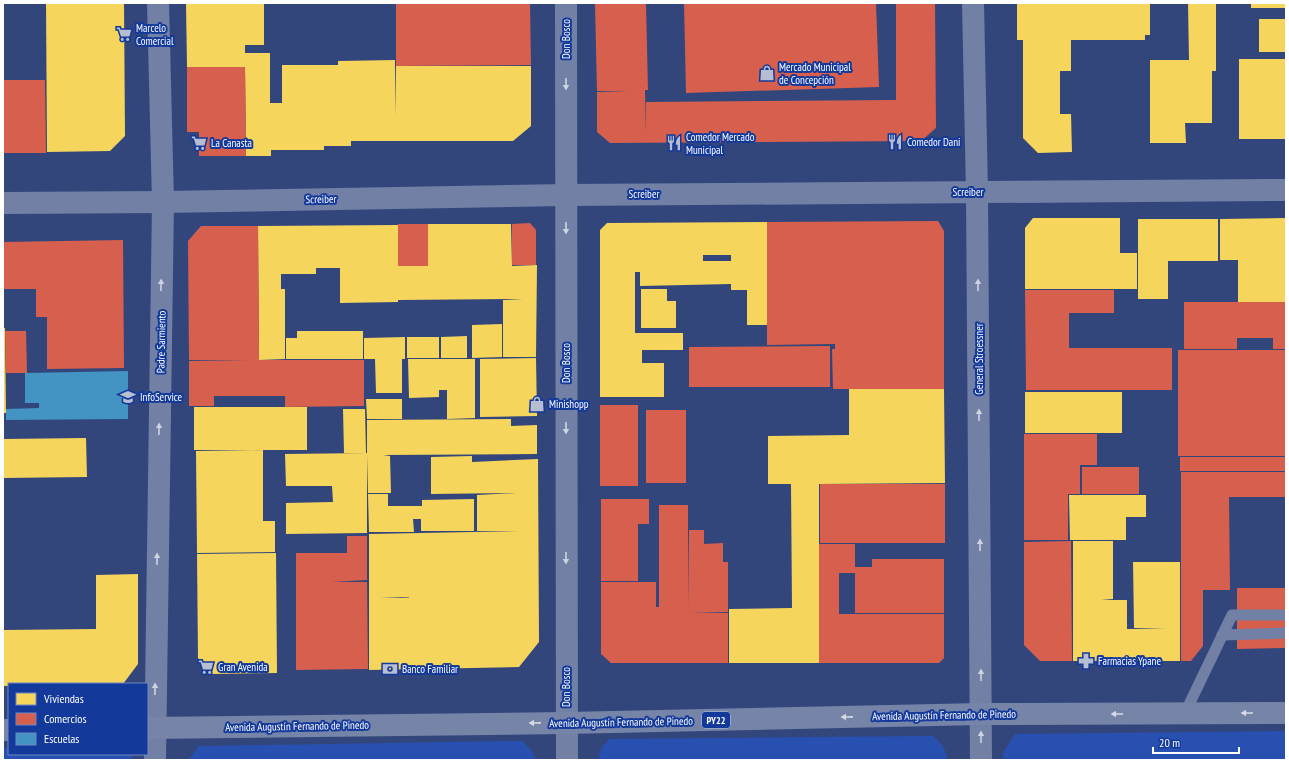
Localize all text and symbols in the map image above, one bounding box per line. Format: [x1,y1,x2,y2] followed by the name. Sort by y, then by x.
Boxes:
[559,19,573,59] street label: Don Bosco
[136,21,174,48] place label: Marcelo Comercial
[115,25,133,43] supermarket icon: Marcelo Comercial
[779,60,851,87] place label: Mercado Municipal de Concepción
[758,64,776,82] shop icon: Mercado Municipal de Concepción
[563,78,569,91] one-way arrow
[686,130,755,157] place label: Comedor Mercado Municipal
[886,133,904,151] restaurant icon: Comedor Dani
[190,134,208,152] supermarket icon: La Canasta
[665,134,683,152] restaurant icon: Comedor Mercado Municipal
[907,135,960,149] place label: Comedor Dani
[211,136,252,150] place label: La Canasta
[953,185,983,199] street label: Screiber
[629,187,659,201] street label: Screiber
[305,192,337,206] street label: Screiber
[563,222,569,235] one-way arrow
[158,278,164,291] one-way arrow
[975,278,981,291] one-way arrow
[153,310,169,373] street label: Padre Sarmiento
[972,323,986,395] street label: General Stroessner
[559,343,573,383] street label: Don Bosco
[119,388,137,406] school or university icon: InfoService
[140,390,183,404] place label: InfoService
[528,395,546,413] shop icon: Minishopp
[549,397,589,411] place label: Minishopp
[976,408,982,421] one-way arrow
[156,422,162,435] one-way arrow
[563,422,569,435] one-way arrow
[977,538,983,551] one-way arrow
[154,552,160,565] one-way arrow
[563,552,569,565] one-way arrow
[1077,652,1095,670] pharmacy icon: Farmacias Ypane
[1098,654,1161,668] place label: Farmacias Ypane
[197,658,215,676] supermarket icon: Gran Avenida
[218,660,268,674] place label: Gran Avenida
[381,660,399,678] bank icon: Banco Familiar
[402,662,458,676] place label: Banco Familiar
[559,667,573,707] street label: Don Bosco
[977,669,984,681] one-way arrow
[152,682,158,695] one-way arrow
[8,683,148,755] legend
[43,691,84,706] text: Viviendas
[872,707,1016,723] street label: Avenida Augustín Fernando de Pinedo
[1240,710,1253,716] one-way arrow
[44,711,87,726] text: Comercios
[1110,711,1123,717] one-way arrow
[702,712,730,728] road number: PY22
[549,714,693,730] street label: Avenida Augustín Fernando de Pinedo
[840,714,853,720] one-way arrow
[225,718,369,734] street label: Avenida Augustín Fernando de Pinedo
[528,720,541,726] one-way arrow
[1153,729,1239,755] scale bar
[978,730,984,743] one-way arrow
[44,731,79,746] text: Escuelas
[1159,735,1180,750] text: 20 m

